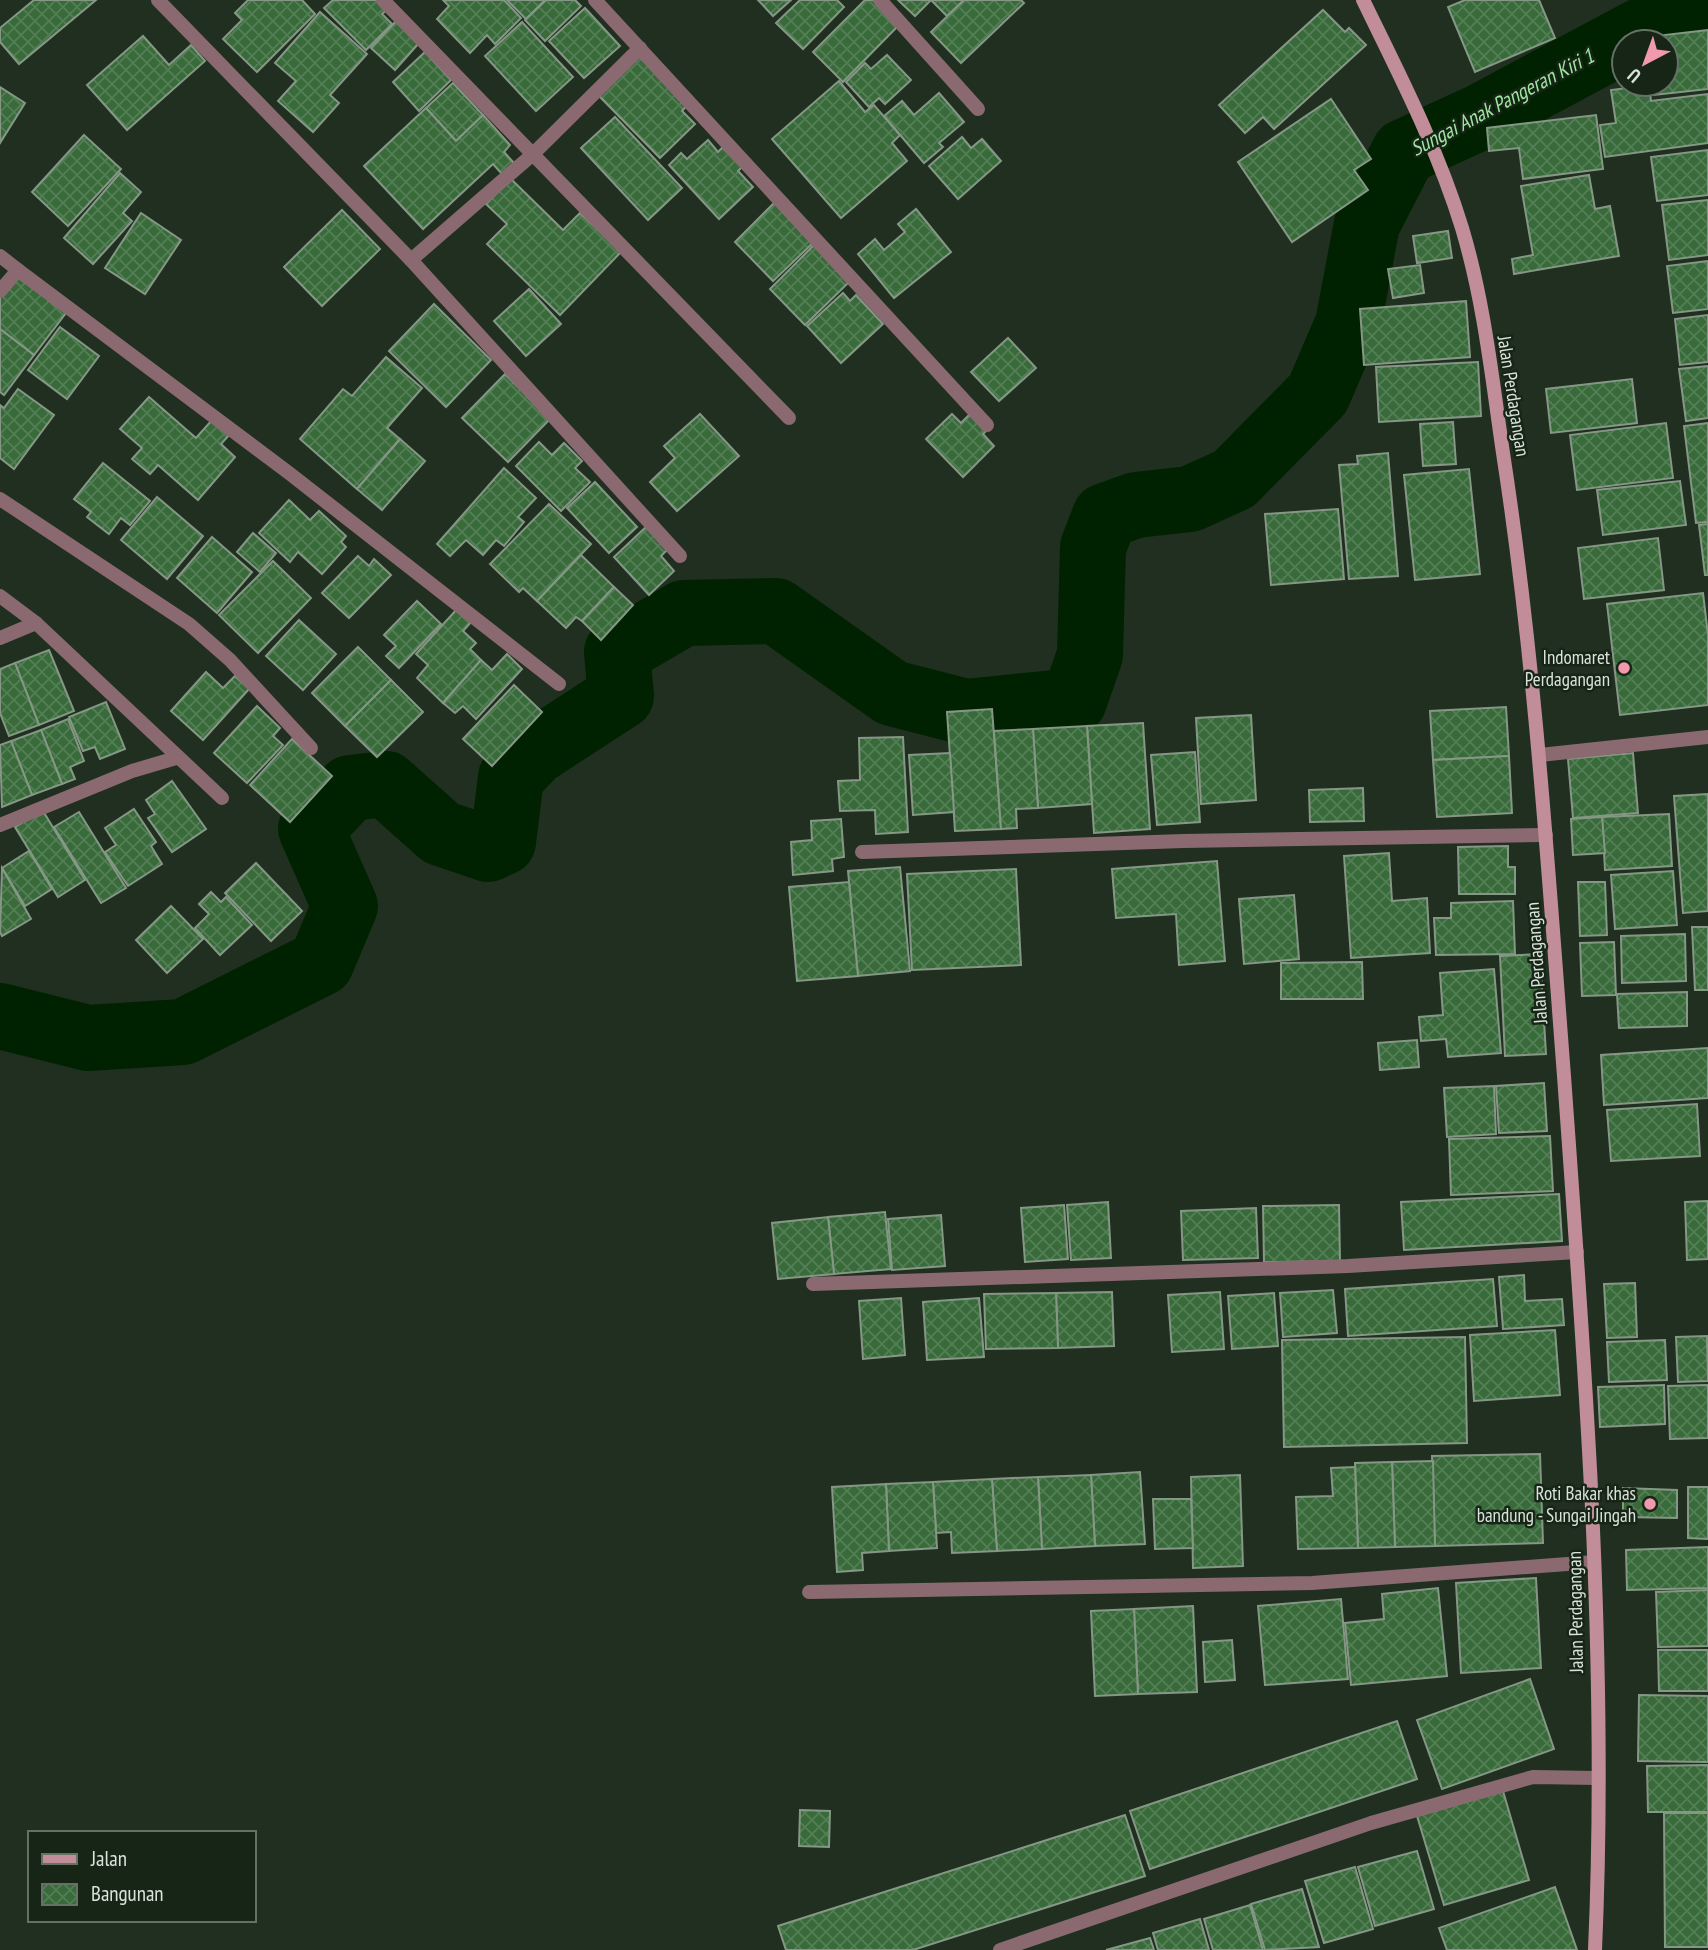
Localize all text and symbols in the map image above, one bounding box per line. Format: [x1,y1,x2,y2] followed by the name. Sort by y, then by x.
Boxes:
[1610,28,1680,98] north arrow
[1406,42,1599,162] water label: Sungai Anak Pangeran Kiri 1
[1622,64,1645,88] text: U
[1492,333,1535,458] street label: Jalan Perdagangan
[1525,645,1611,691] place label: Indomaret Perdagangan
[1616,660,1632,676] marker: Indomaret Perdagangan
[1520,901,1552,1026] street label: Jalan Perdagangan
[1477,1481,1636,1527] place label: Roti Bakar khas bandung - Sungai Jingah
[1642,1496,1658,1512] marker: Roti Bakar khas bandung - Sungai Jingah
[1562,1551,1588,1674] street label: Jalan Perdagangan
[28,1831,256,1922] legend
[90,1845,127,1872] text: Jalan
[91,1880,164,1907] text: Bangunan

